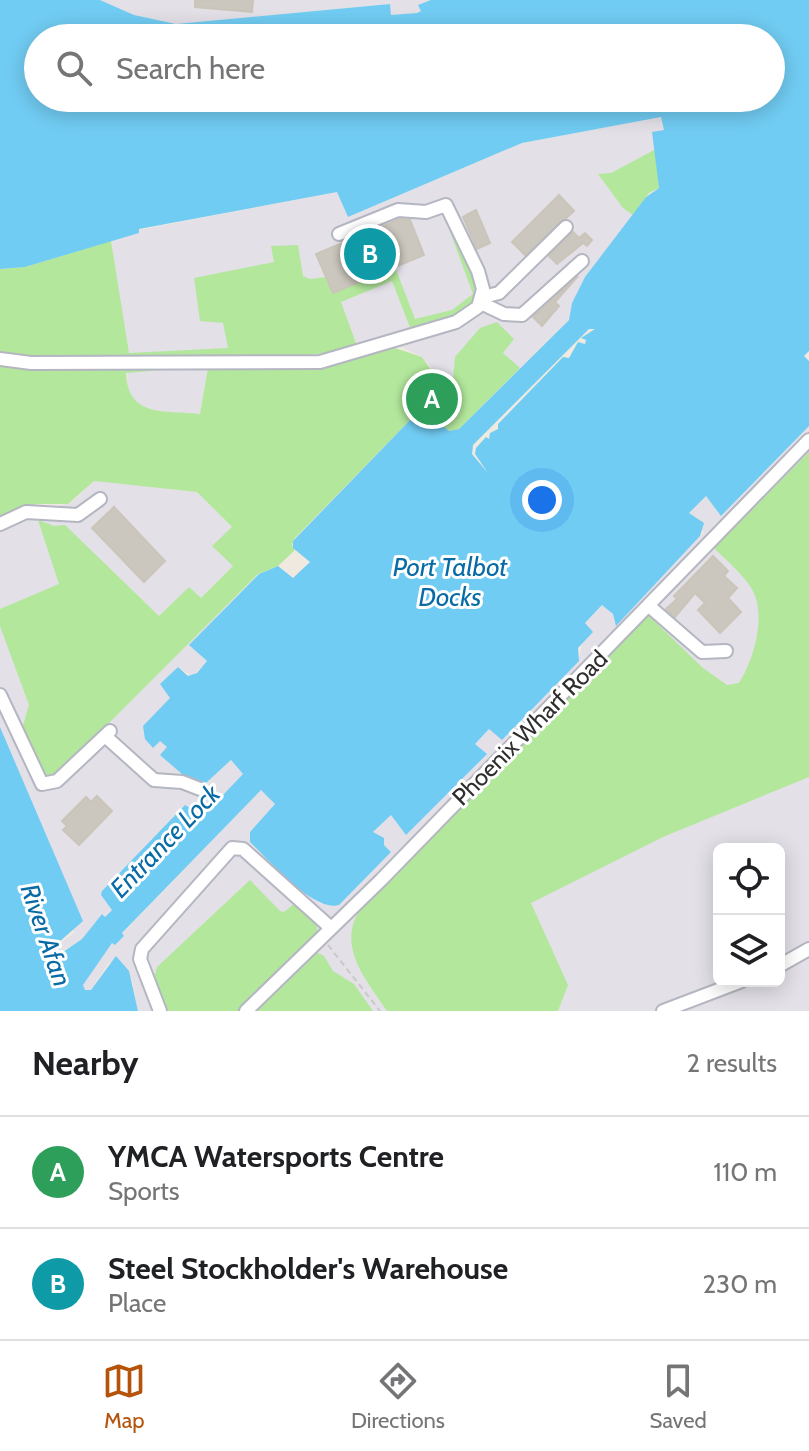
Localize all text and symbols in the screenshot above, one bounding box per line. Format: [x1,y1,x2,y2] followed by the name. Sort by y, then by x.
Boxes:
[24,24,785,112] search box
[52,46,96,90] icon: search
[116,50,265,87] text: Search here
[344,224,396,284] pin: B
[406,369,458,429] pin: A
[522,480,562,520] your location
[393,551,508,613] water label: Port Talbot Docks
[446,644,613,811] street label: Phoenix Wharf Road
[103,777,227,904] water label: Entrance Lock
[713,843,785,987] map controls
[713,843,785,915] button: locate
[14,880,78,990] water label: River Afan
[713,915,785,987] button: layers
[32,1042,139,1084] text: Nearby
[686,1047,777,1079] text: 2 results
[108,1138,444,1175] text: YMCA Watersports Centre
[50,1156,66,1188] text: A
[713,1156,777,1188] text: 110 m
[108,1175,180,1207] text: Sports
[108,1250,508,1287] text: Steel Stockholder's Warehouse
[50,1268,66,1300] text: B
[703,1268,777,1300] text: 230 m
[108,1287,166,1319] text: Place
[102,1359,146,1434] tab: Map
[351,1359,445,1434] tab: Directions
[650,1359,707,1434] tab: Saved

